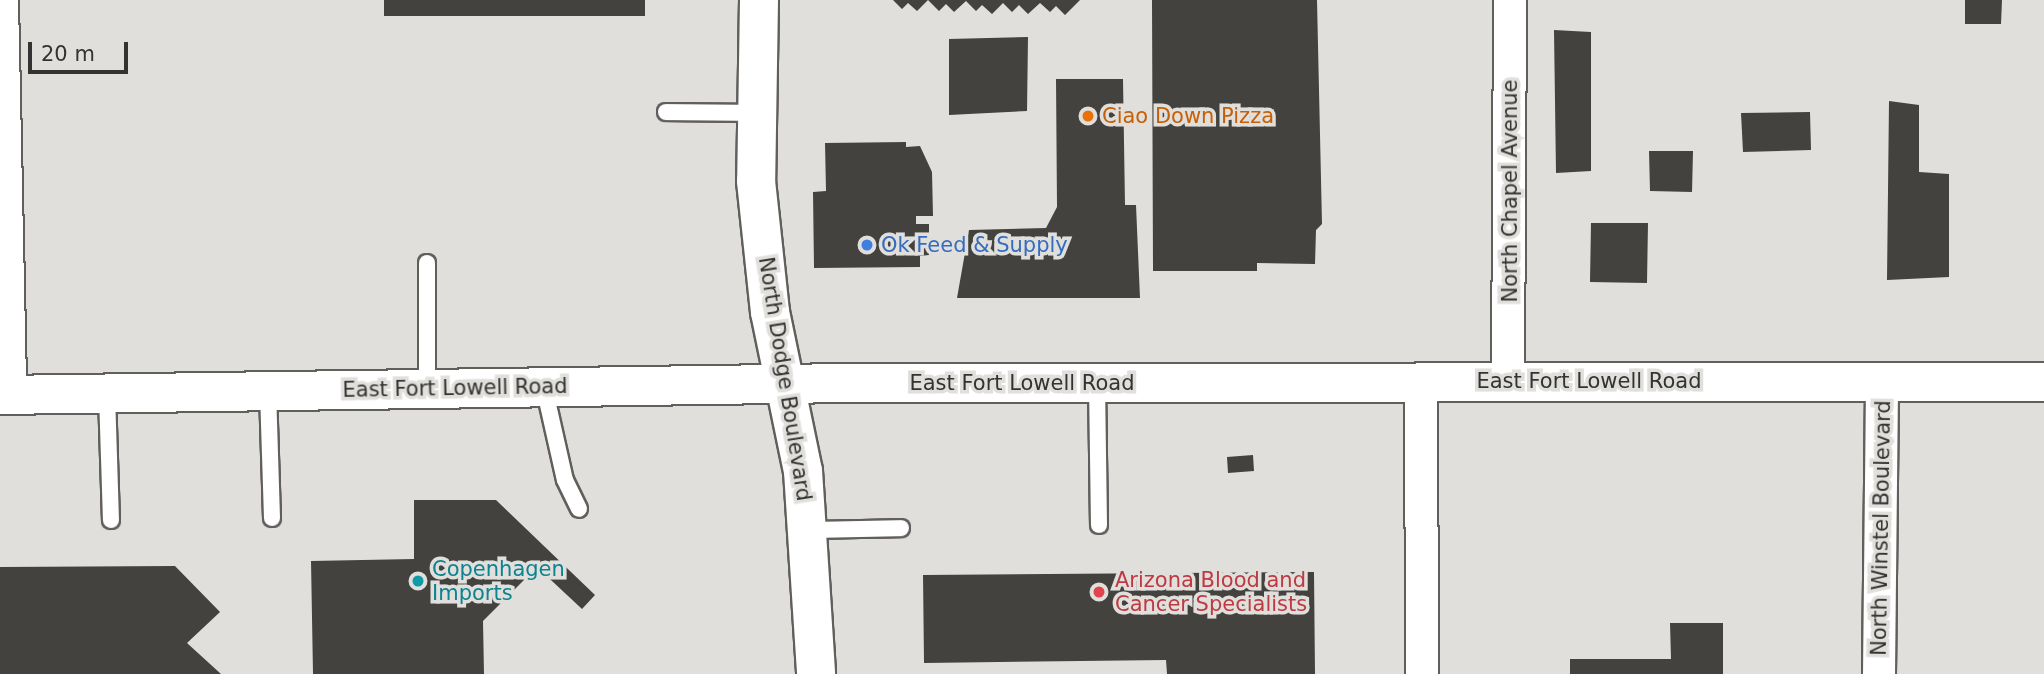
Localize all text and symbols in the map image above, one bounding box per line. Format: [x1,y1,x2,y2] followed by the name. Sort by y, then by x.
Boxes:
[32,28,131,72] scale bar
[41,42,95,66] text: 20 m
[1497,79,1523,303] street label: North Chapel Avenue
[1102,103,1274,129] place label: Ciao Down Pizza
[1080,108,1096,124] marker: Ciao Down Pizza
[881,232,1068,258] place label: Ok Feed & Supply
[859,237,875,253] marker: Ok Feed & Supply
[753,255,817,503] street label: North Dodge Boulevard
[1476,368,1702,394] street label: East Fort Lowell Road
[909,370,1135,396] street label: East Fort Lowell Road
[342,373,568,403] street label: East Fort Lowell Road
[1866,400,1896,656] street label: North Winstel Boulevard
[432,556,565,606] place label: Copenhagen Imports
[1115,567,1307,617] place label: Arizona Blood and Cancer Specialists
[410,573,426,589] marker: Copenhagen Imports
[1089,582,1109,602] marker: Arizona Blood and Cancer Specialists

